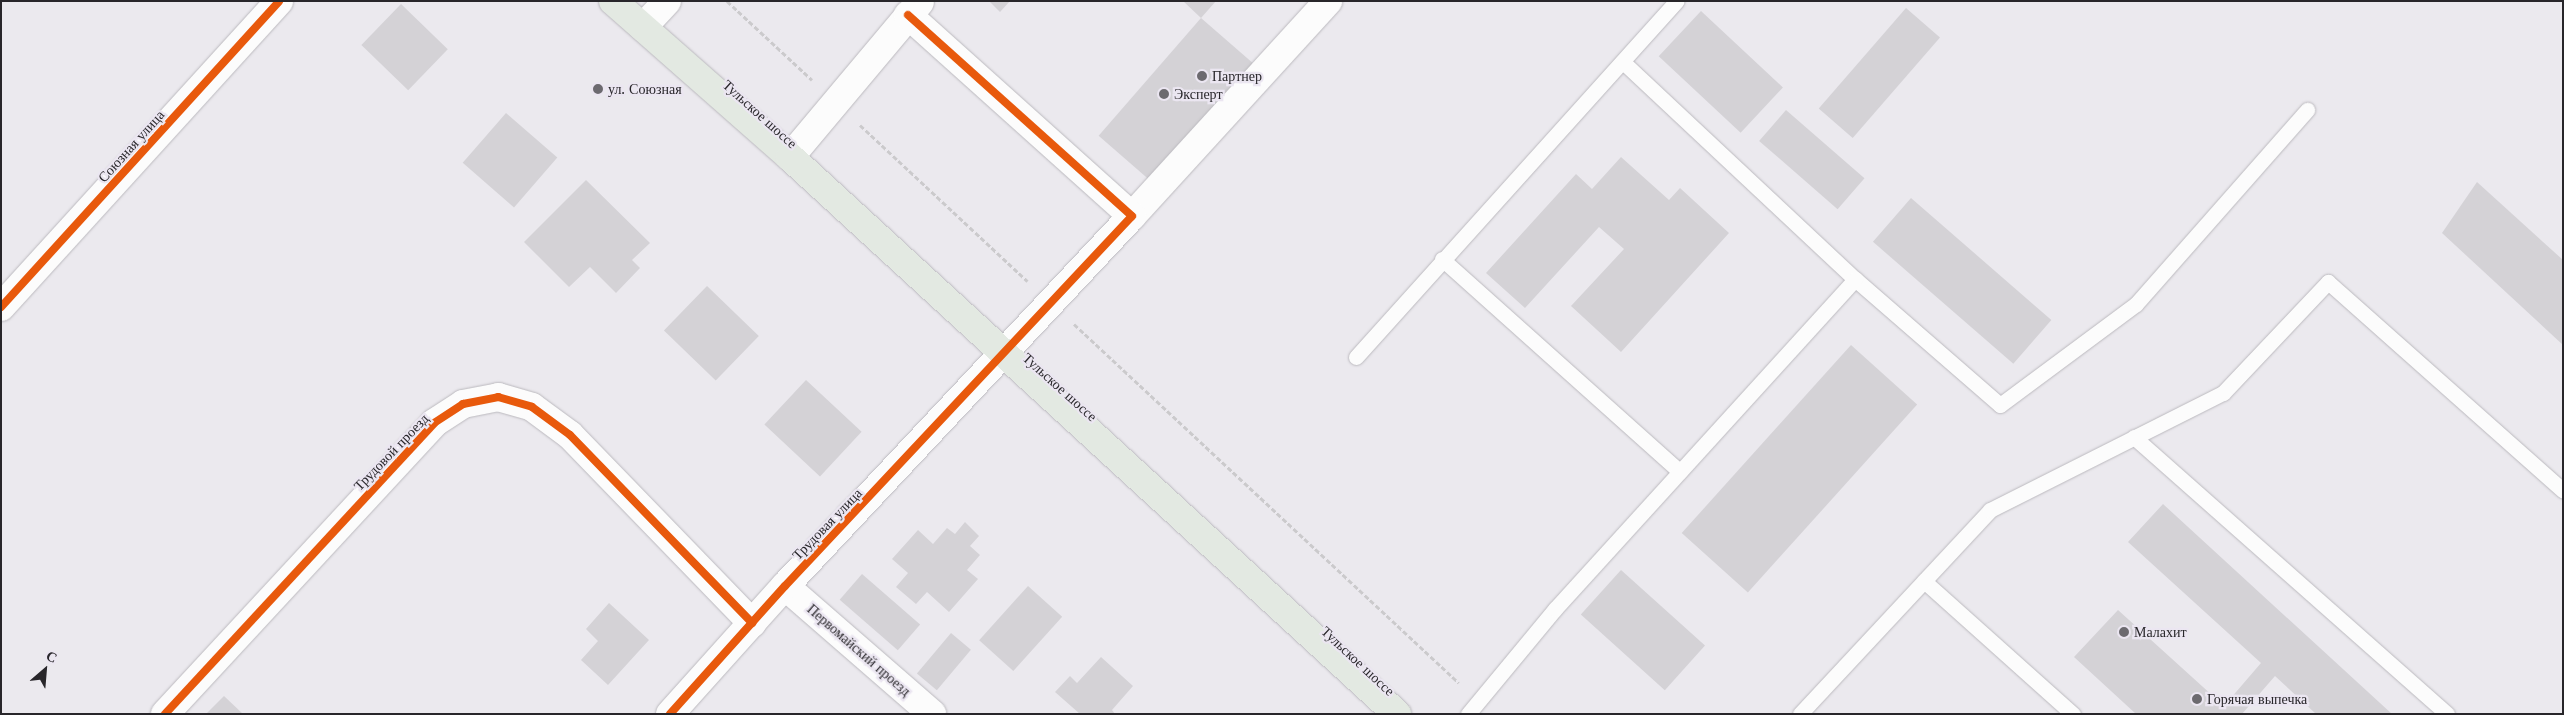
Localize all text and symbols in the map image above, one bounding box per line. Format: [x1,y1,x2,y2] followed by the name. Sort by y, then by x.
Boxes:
[1212,68,1262,84] place label: Партнер
[1196,70,1208,82] marker: Партнер
[719,76,801,152] street label: Тульское шоссе
[608,81,682,97] place label: ул. Союзная
[592,83,604,95] marker: ул. Союзная
[1174,86,1223,102] place label: Эксперт
[1158,88,1170,100] marker: Эксперт
[94,107,168,185] street label: Союзная улица
[1019,349,1101,425] street label: Тульское шоссе
[350,410,432,494] street label: Трудовой проезд
[789,485,865,563] street label: Трудовая улица
[804,601,914,699] street label: Первомайский проезд
[1318,623,1398,699] street label: Тульское шоссе
[2134,624,2187,640] place label: Малахит
[2118,626,2130,638] marker: Малахит
[20,645,70,695] north arrow
[43,646,60,667] text: С
[2207,691,2307,707] place label: Горячая выпечка
[2191,693,2203,705] marker: Горячая выпечка

